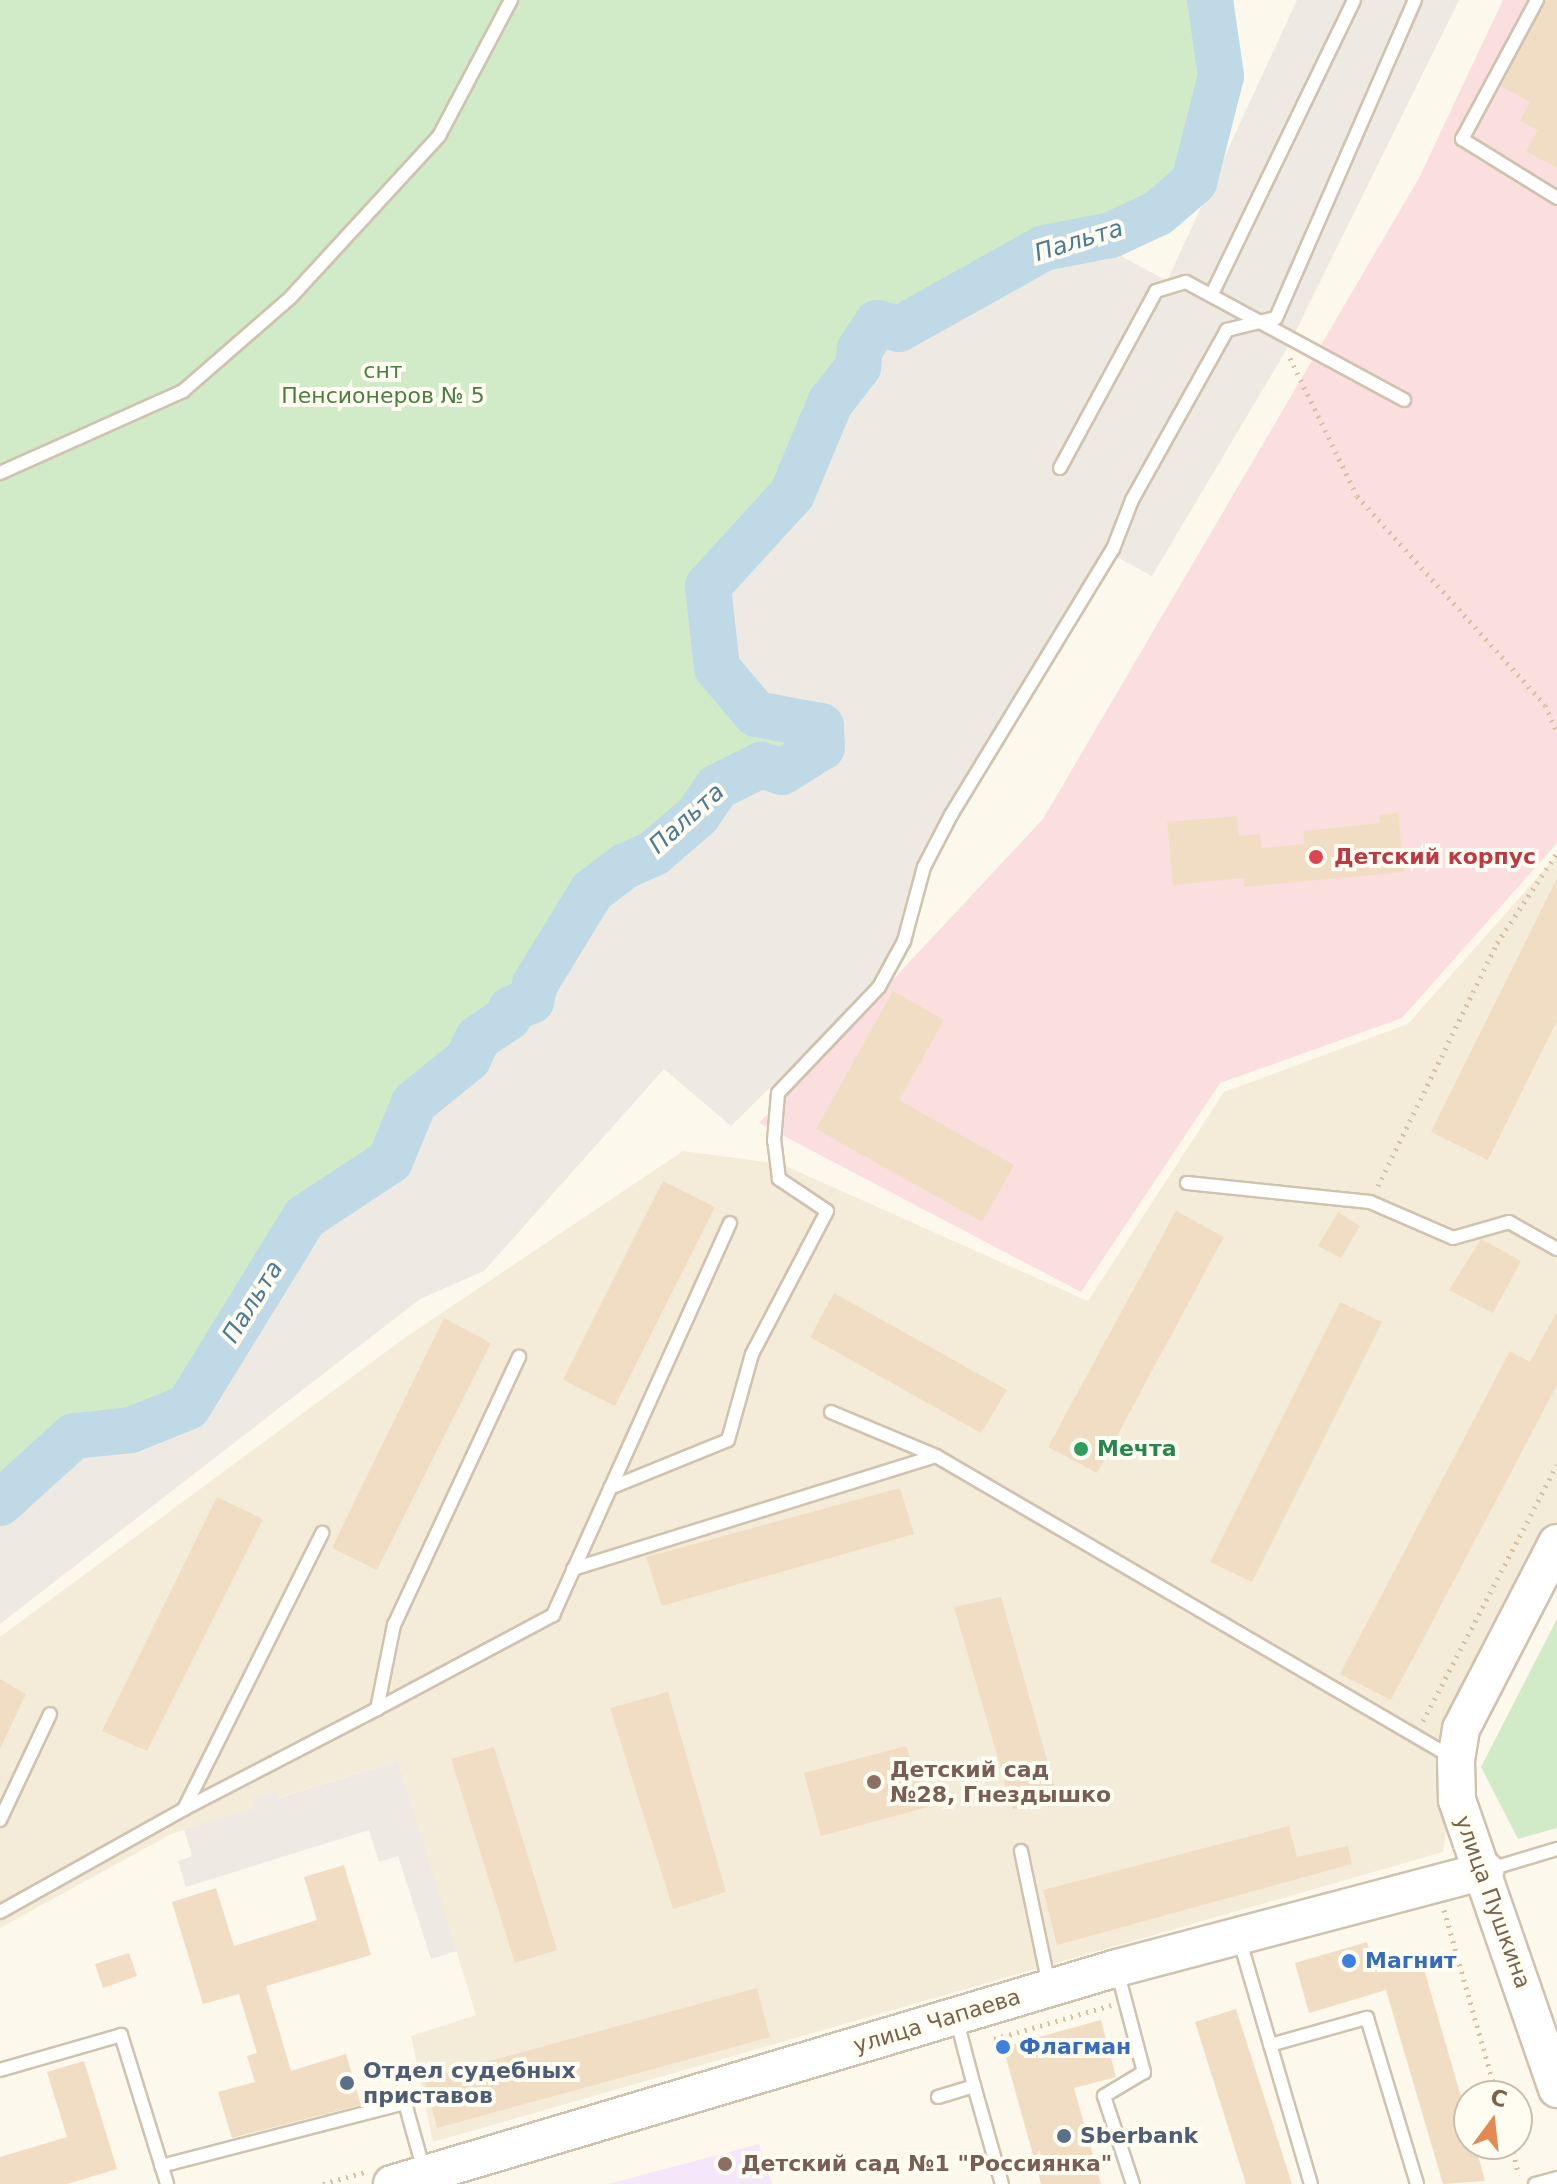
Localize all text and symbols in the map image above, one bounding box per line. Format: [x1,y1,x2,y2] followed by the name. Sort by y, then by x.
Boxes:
[1031,214,1127,268] water label: Пальта
[281,357,485,408] park label: снт Пенсионеров № 5
[644,778,730,860] water label: Пальта
[1334,844,1536,870] place label: Детский корпус
[1305,846,1327,868] marker: Детский корпус
[217,1256,289,1348] water label: Пальта
[1097,1436,1177,1462] place label: Мечта
[1072,1440,1090,1458] marker: Мечта
[890,1756,1111,1808] place label: Детский сад №28, Гнездышко
[865,1773,883,1791] marker: Детский сад №28, Гнездышко
[1449,1812,1537,1992] street label: улица Пушкина
[1365,1948,1457,1974] place label: Магнит
[1340,1952,1358,1970] marker: Магнит
[850,1983,1024,2059] street label: улица Чапаева
[1019,2034,1131,2060] place label: Флагман
[994,2038,1012,2056] marker: Флагман
[363,2057,576,2108] place label: Отдел судебных приставов
[338,2074,356,2092] marker: Отдел судебных приставов
[1453,2080,1533,2160] north arrow
[1488,2084,1510,2112] text: С
[1080,2123,1198,2149] place label: Sberbank
[1055,2127,1073,2145] marker: Sberbank
[741,2151,1112,2177] place label: Детский сад №1 "Россиянка"
[716,2155,734,2173] marker: Детский сад №1 "Россиянка"

